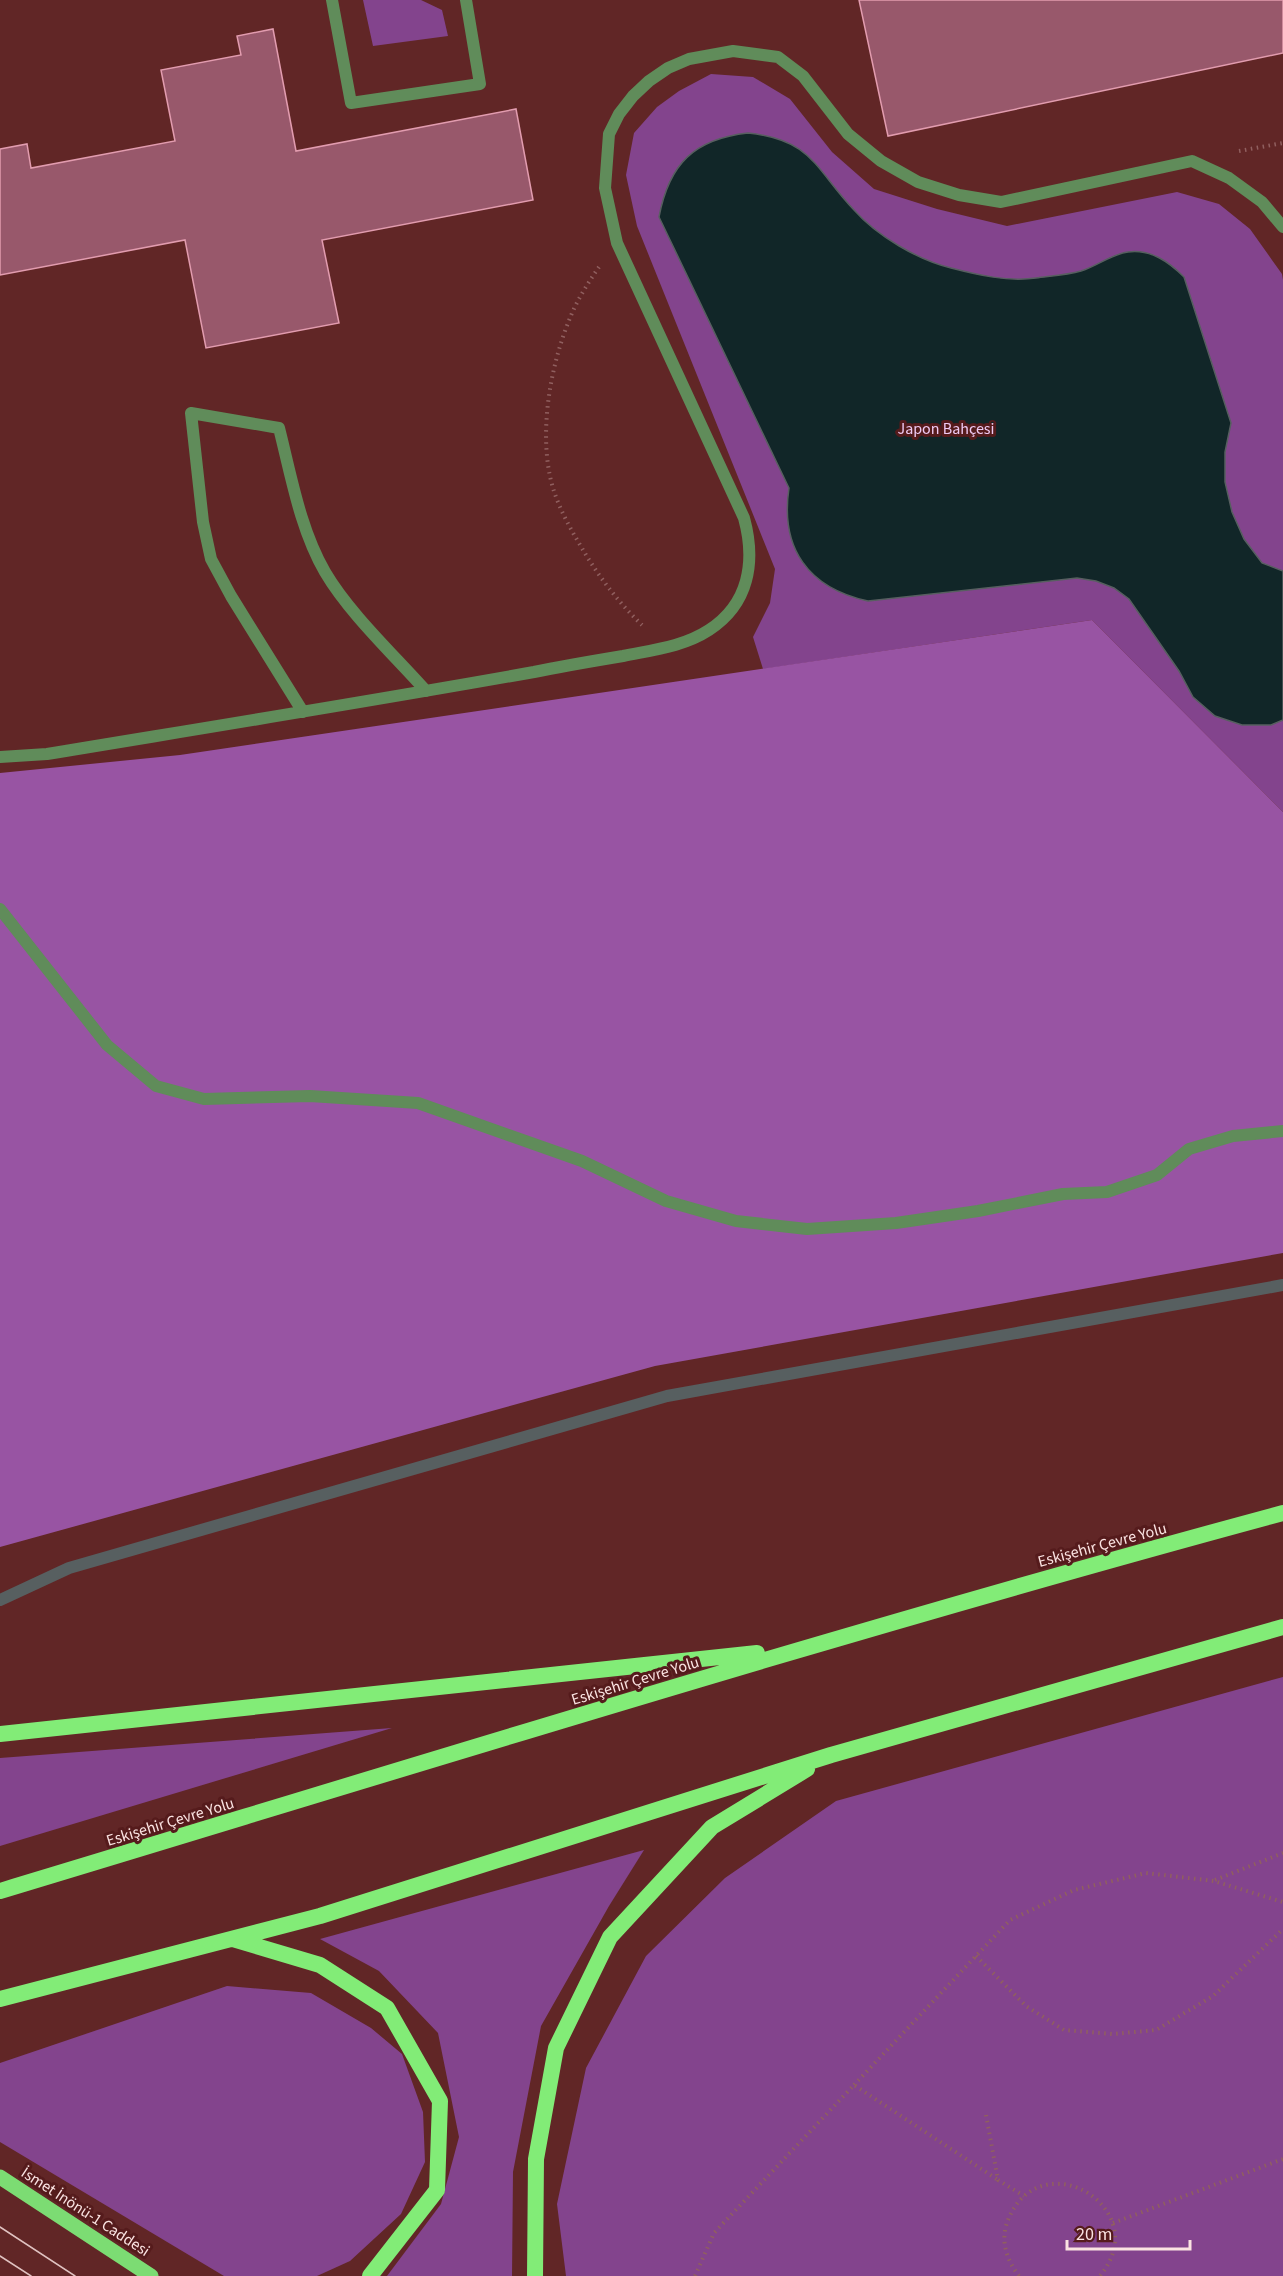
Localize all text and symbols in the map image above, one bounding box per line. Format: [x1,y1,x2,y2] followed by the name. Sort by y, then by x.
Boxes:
[898,418,994,440] park label: Japon Bahçesi
[1035,1517,1169,1573] street label: Eskişehir Çevre Yolu
[569,1651,702,1711] street label: Eskişehir Çevre Yolu
[104,1792,237,1852] street label: Eskişehir Çevre Yolu
[17,2162,154,2262] street label: İsmet İnönü-1 Caddesi
[1067,2213,1190,2251] scale bar
[1076,2222,1112,2247] text: 20 m

